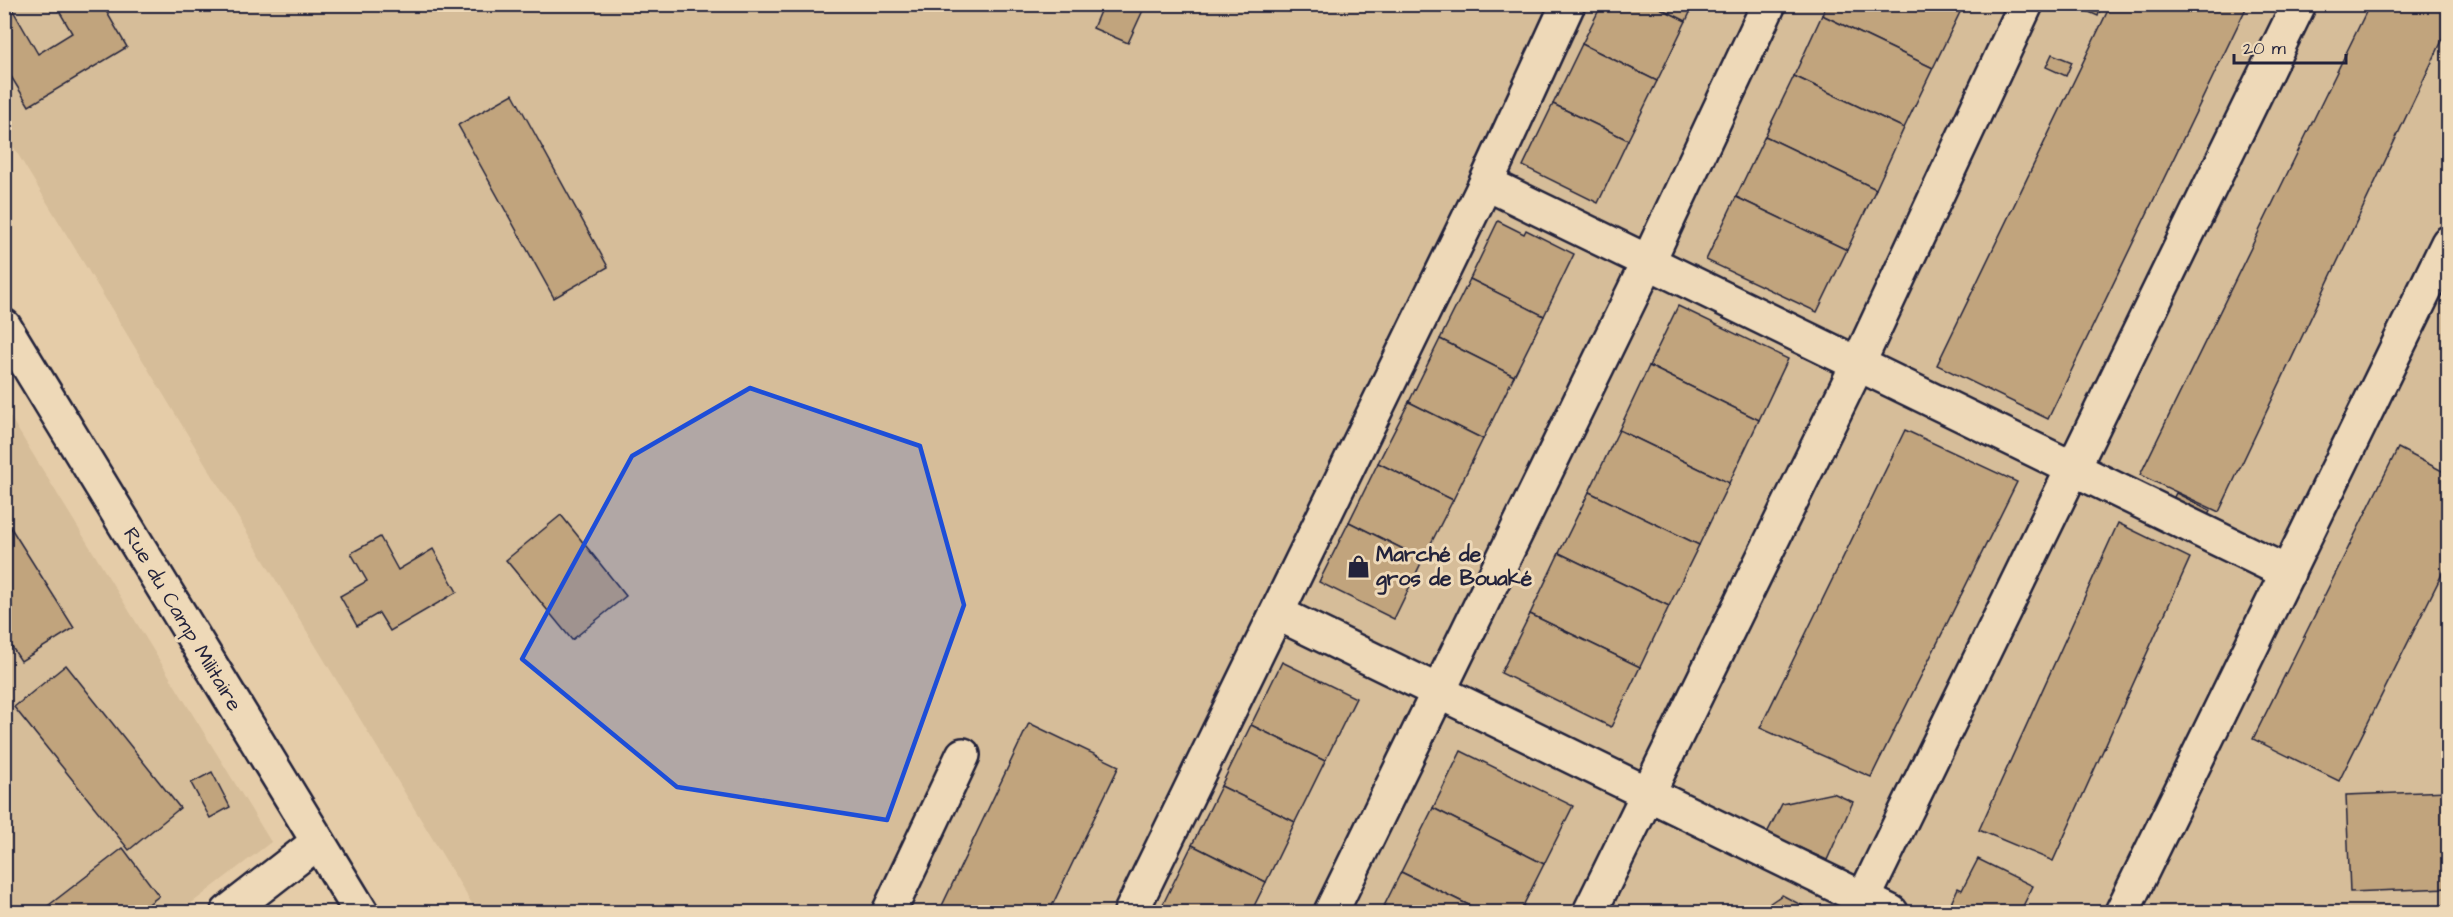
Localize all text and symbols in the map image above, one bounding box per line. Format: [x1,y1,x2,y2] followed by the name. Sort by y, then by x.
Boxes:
[2234,27,2346,65] scale bar
[2243,36,2286,61] text: 20 m
[115,522,249,717] street label: Rue du Camp Militaire
[1376,540,1533,595] place label: Marché de gros de Bouaké
[1345,553,1371,579] shop icon: Marché de gros de Bouaké

